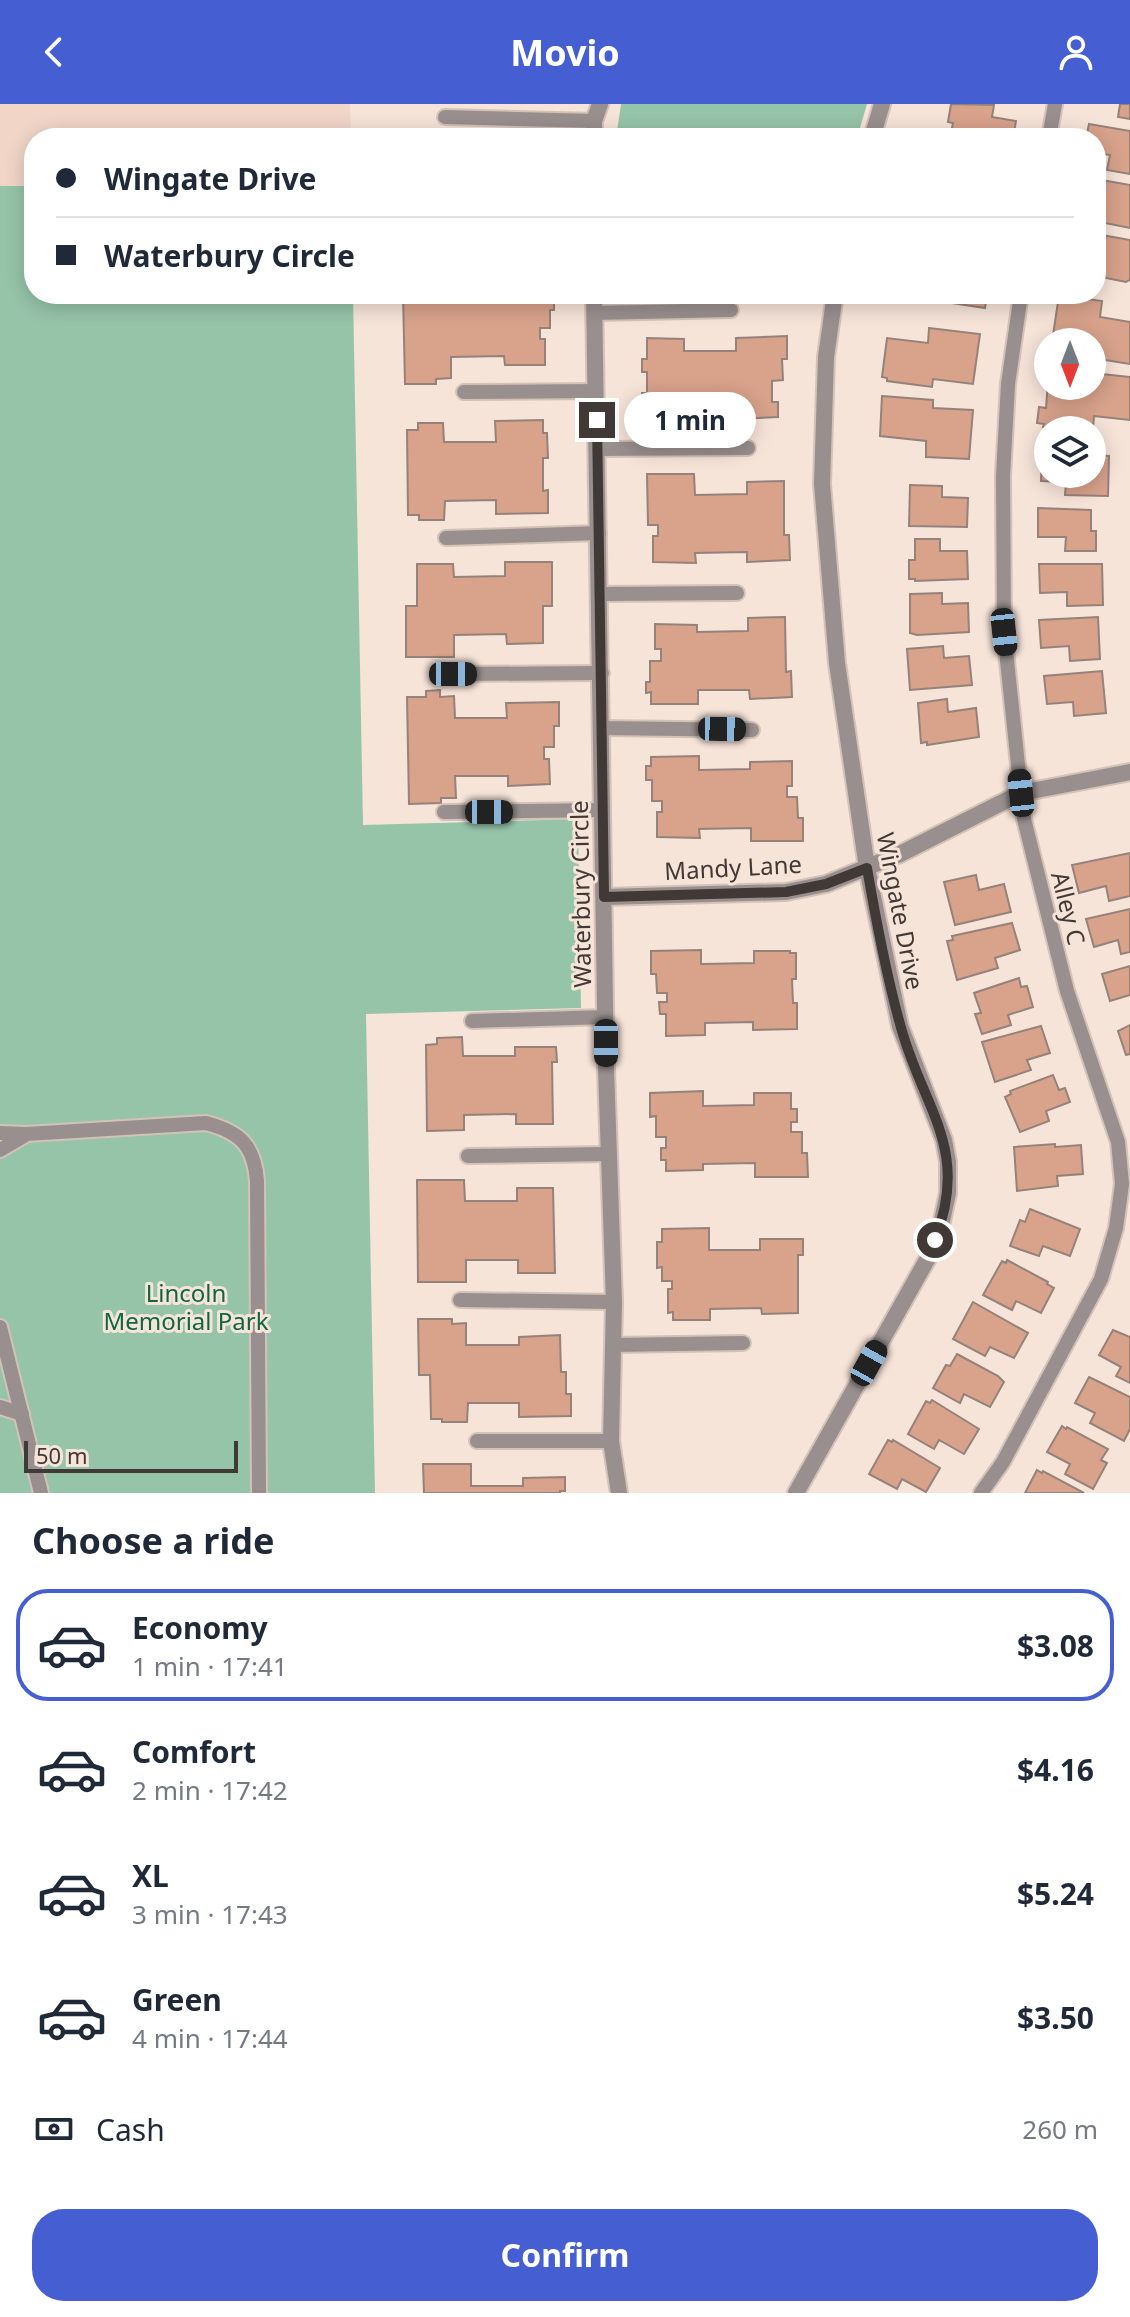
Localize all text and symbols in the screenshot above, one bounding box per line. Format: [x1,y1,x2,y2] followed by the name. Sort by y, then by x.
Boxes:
[510,28,620,77] text: Movio
[32,30,76,74] icon: back
[1054,30,1098,74] icon: person
[104,158,317,199] text: Wingate Drive
[104,235,355,276] text: Waterbury Circle
[1034,328,1106,400] north arrow
[1034,328,1106,488] map controls
[625,392,757,448] callout: 1 min
[579,402,615,438] route end
[654,402,726,438] text: 1 min
[1034,416,1106,488] button: layers
[990,607,1018,657] car
[429,662,477,686] car
[698,717,746,741] car
[1007,768,1035,818] car
[465,800,513,824] car
[562,800,598,988] street label: Waterbury Circle
[870,830,932,992] street label: Wingate Drive
[663,847,803,887] street label: Mandy Lane
[1044,868,1094,948] street label: Alley C
[594,1019,618,1067] car
[917,1222,953,1258] route start
[104,1276,269,1337] park label: Lincoln Memorial Park
[847,1336,891,1390] car
[24,1437,238,1473] scale bar
[36,1440,87,1470] text: 50 m
[32,1516,274,1565] text: Choose a ride
[132,1607,268,1648] text: Economy
[36,1609,108,1681] icon: car
[1017,1625,1094,1666] text: $3.08
[132,1648,288,1684] text: 1 min · 17:41
[132,1731,256,1772] text: Comfort
[36,1733,108,1805] icon: car
[1017,1749,1094,1790] text: $4.16
[132,1772,288,1808] text: 2 min · 17:42
[132,1855,169,1896] text: XL
[36,1857,108,1929] icon: car
[1017,1873,1094,1914] text: $5.24
[132,1896,288,1932] text: 3 min · 17:43
[132,1979,222,2020] text: Green
[36,1981,108,2053] icon: car
[1017,1997,1094,2038] text: $3.50
[132,2020,288,2056] text: 4 min · 17:44
[32,2107,76,2151] icon: cash
[96,2109,165,2150] text: Cash
[1022,2111,1098,2147] text: 260 m
[32,2209,1098,2301] button: Confirm

